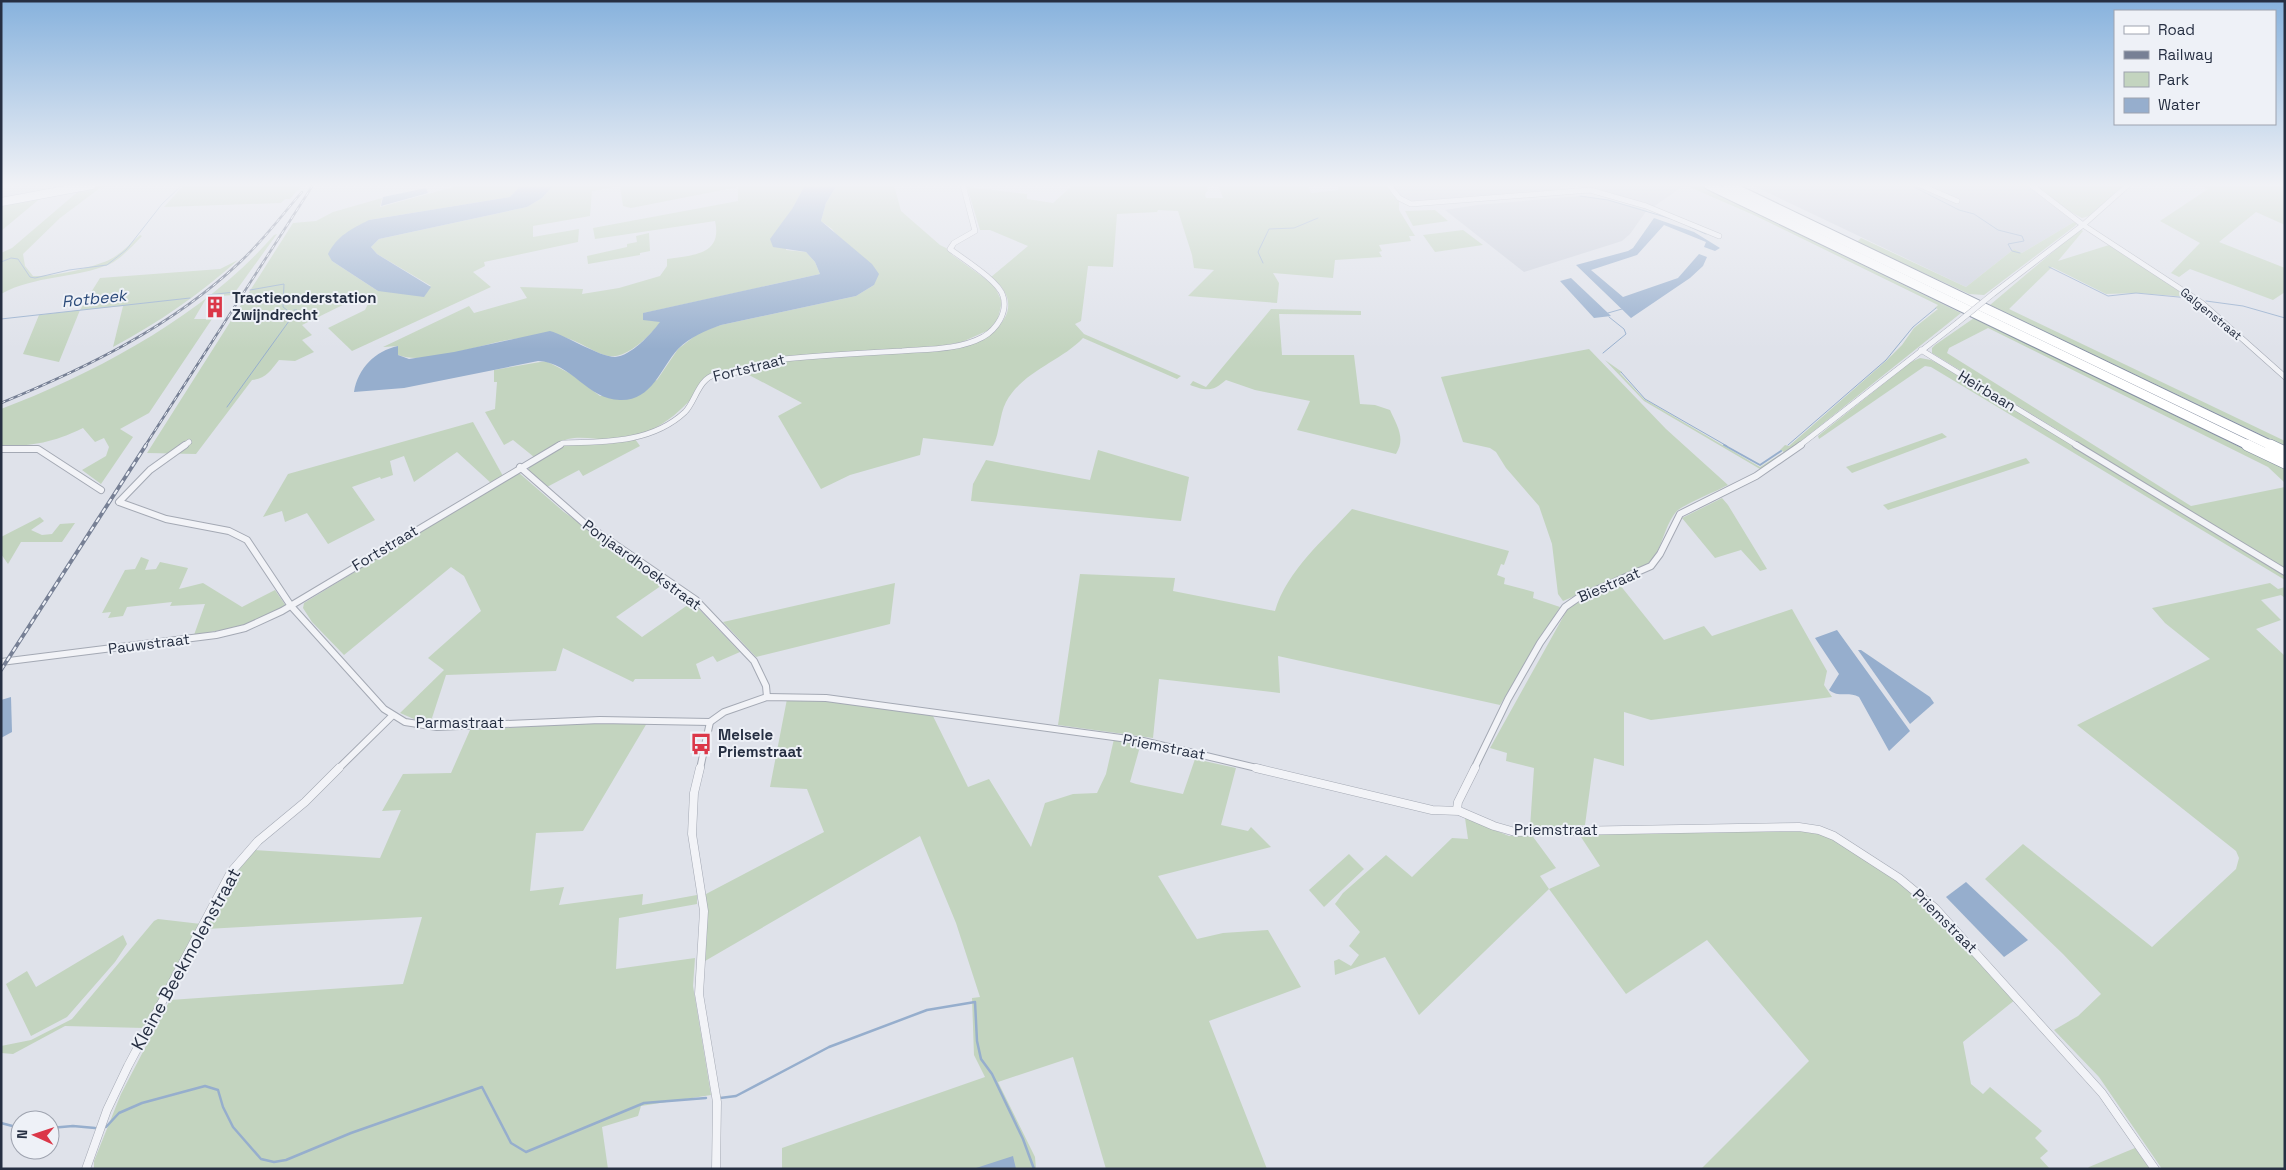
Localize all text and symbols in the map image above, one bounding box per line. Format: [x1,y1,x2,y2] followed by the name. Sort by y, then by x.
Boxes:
[2114,10,2276,125] legend
[2158,20,2195,39] text: Road
[2158,45,2213,64] text: Railway
[2158,70,2189,89] text: Park
[2158,95,2201,114] text: Water
[61,284,130,312] water label: Rotbeek
[2177,284,2245,344] street label: Galgenstraat
[232,288,376,324] place label: Tractieonderstation Zwijndrecht
[202,294,228,320] building icon: Tractieonderstation Zwijndrecht
[711,349,787,386] street label: Fortstraat
[1955,366,2020,415] street label: Heirbaan
[579,515,705,614] street label: Ponjaardhoekstraat
[348,520,421,575] street label: Fortstraat
[1575,563,1643,606] street label: Biestraat
[107,629,191,658] street label: Pauwstraat
[416,713,504,732] street label: Parmastraat
[718,725,803,761] place label: Melsele Priemstraat
[1121,729,1207,764] street label: Priemstraat
[688,731,714,757] bus stop icon: Melsele Priemstraat
[1514,820,1598,839] street label: Priemstraat
[126,864,245,1054] street label: Kleine Beekmolenstraat
[1909,884,1982,957] street label: Priemstraat
[10,1110,60,1160] north arrow
[13,1129,31,1139] text: N

